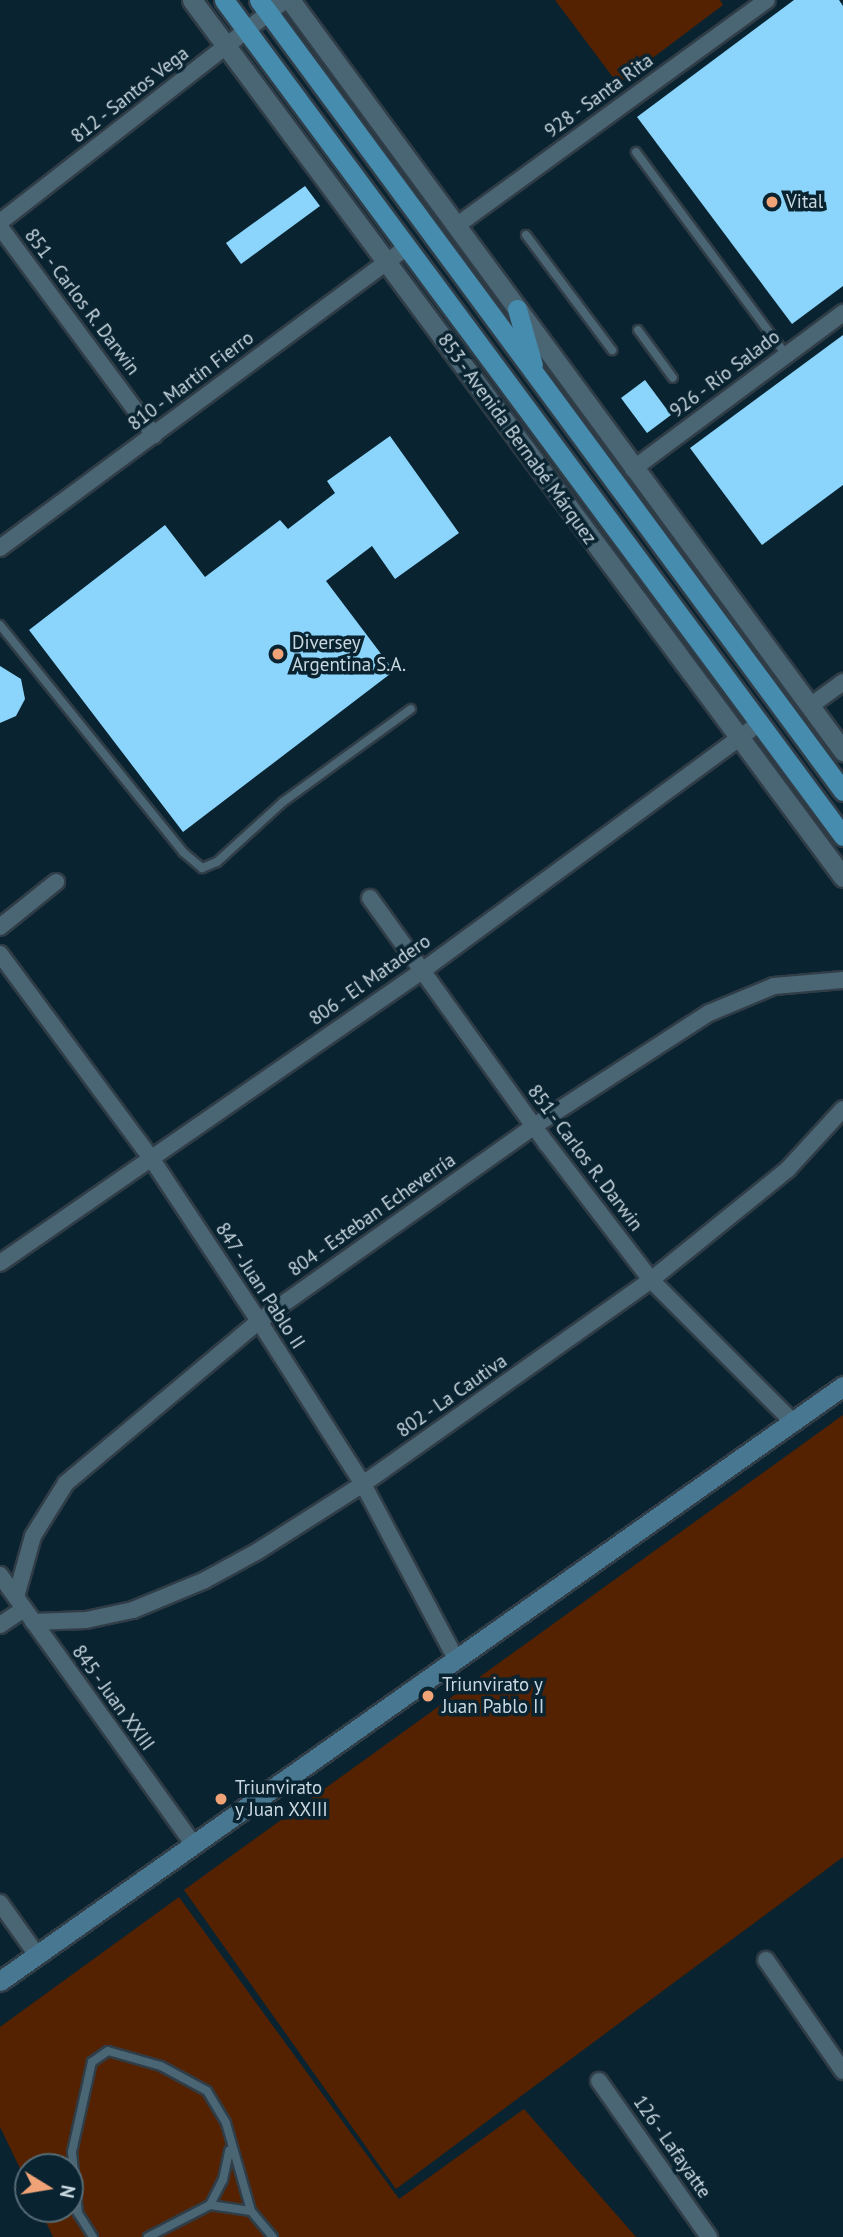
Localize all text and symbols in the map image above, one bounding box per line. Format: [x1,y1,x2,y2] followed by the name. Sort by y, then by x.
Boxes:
[65,41,195,149] street label: 812 - Santos Vega
[539,48,659,144] street label: 928 - Santa Rita
[786,191,823,213] place label: Vital
[764,194,780,210] marker: Vital
[18,223,146,381] street label: 851 - Carlos R. Darwin
[664,324,786,424] street label: 926 - Río Salado
[123,325,259,437] street label: 810 - Martín Fierro
[432,328,602,550] street label: 853 - Avenida Bernabé Márquez
[292,632,406,676] place label: Diversey Argentina S.A.
[270,646,286,662] marker: Diversey Argentina S.A.
[304,929,436,1031] street label: 806 - El Matadero
[521,1079,649,1237] street label: 851 - Carlos R. Darwin
[283,1148,461,1282] street label: 804 - Esteban Echeverría
[210,1217,310,1355] street label: 847 - Juan Pablo II
[391,1349,513,1443] street label: 802 - La Cautiva
[66,1639,160,1757] street label: 845 - Juan XXIII
[442,1674,544,1718] place label: Triunvirato y Juan Pablo II
[420,1688,436,1704] marker: Triunvirato y Juan Pablo II
[235,1777,329,1821] place label: Triunvirato y Juan XXIII
[213,1791,229,1807] marker: Triunvirato y Juan XXIII
[627,2090,717,2204] street label: 126 - Lafayatte
[14,2153,84,2223] north arrow
[55,2183,81,2200] text: N

